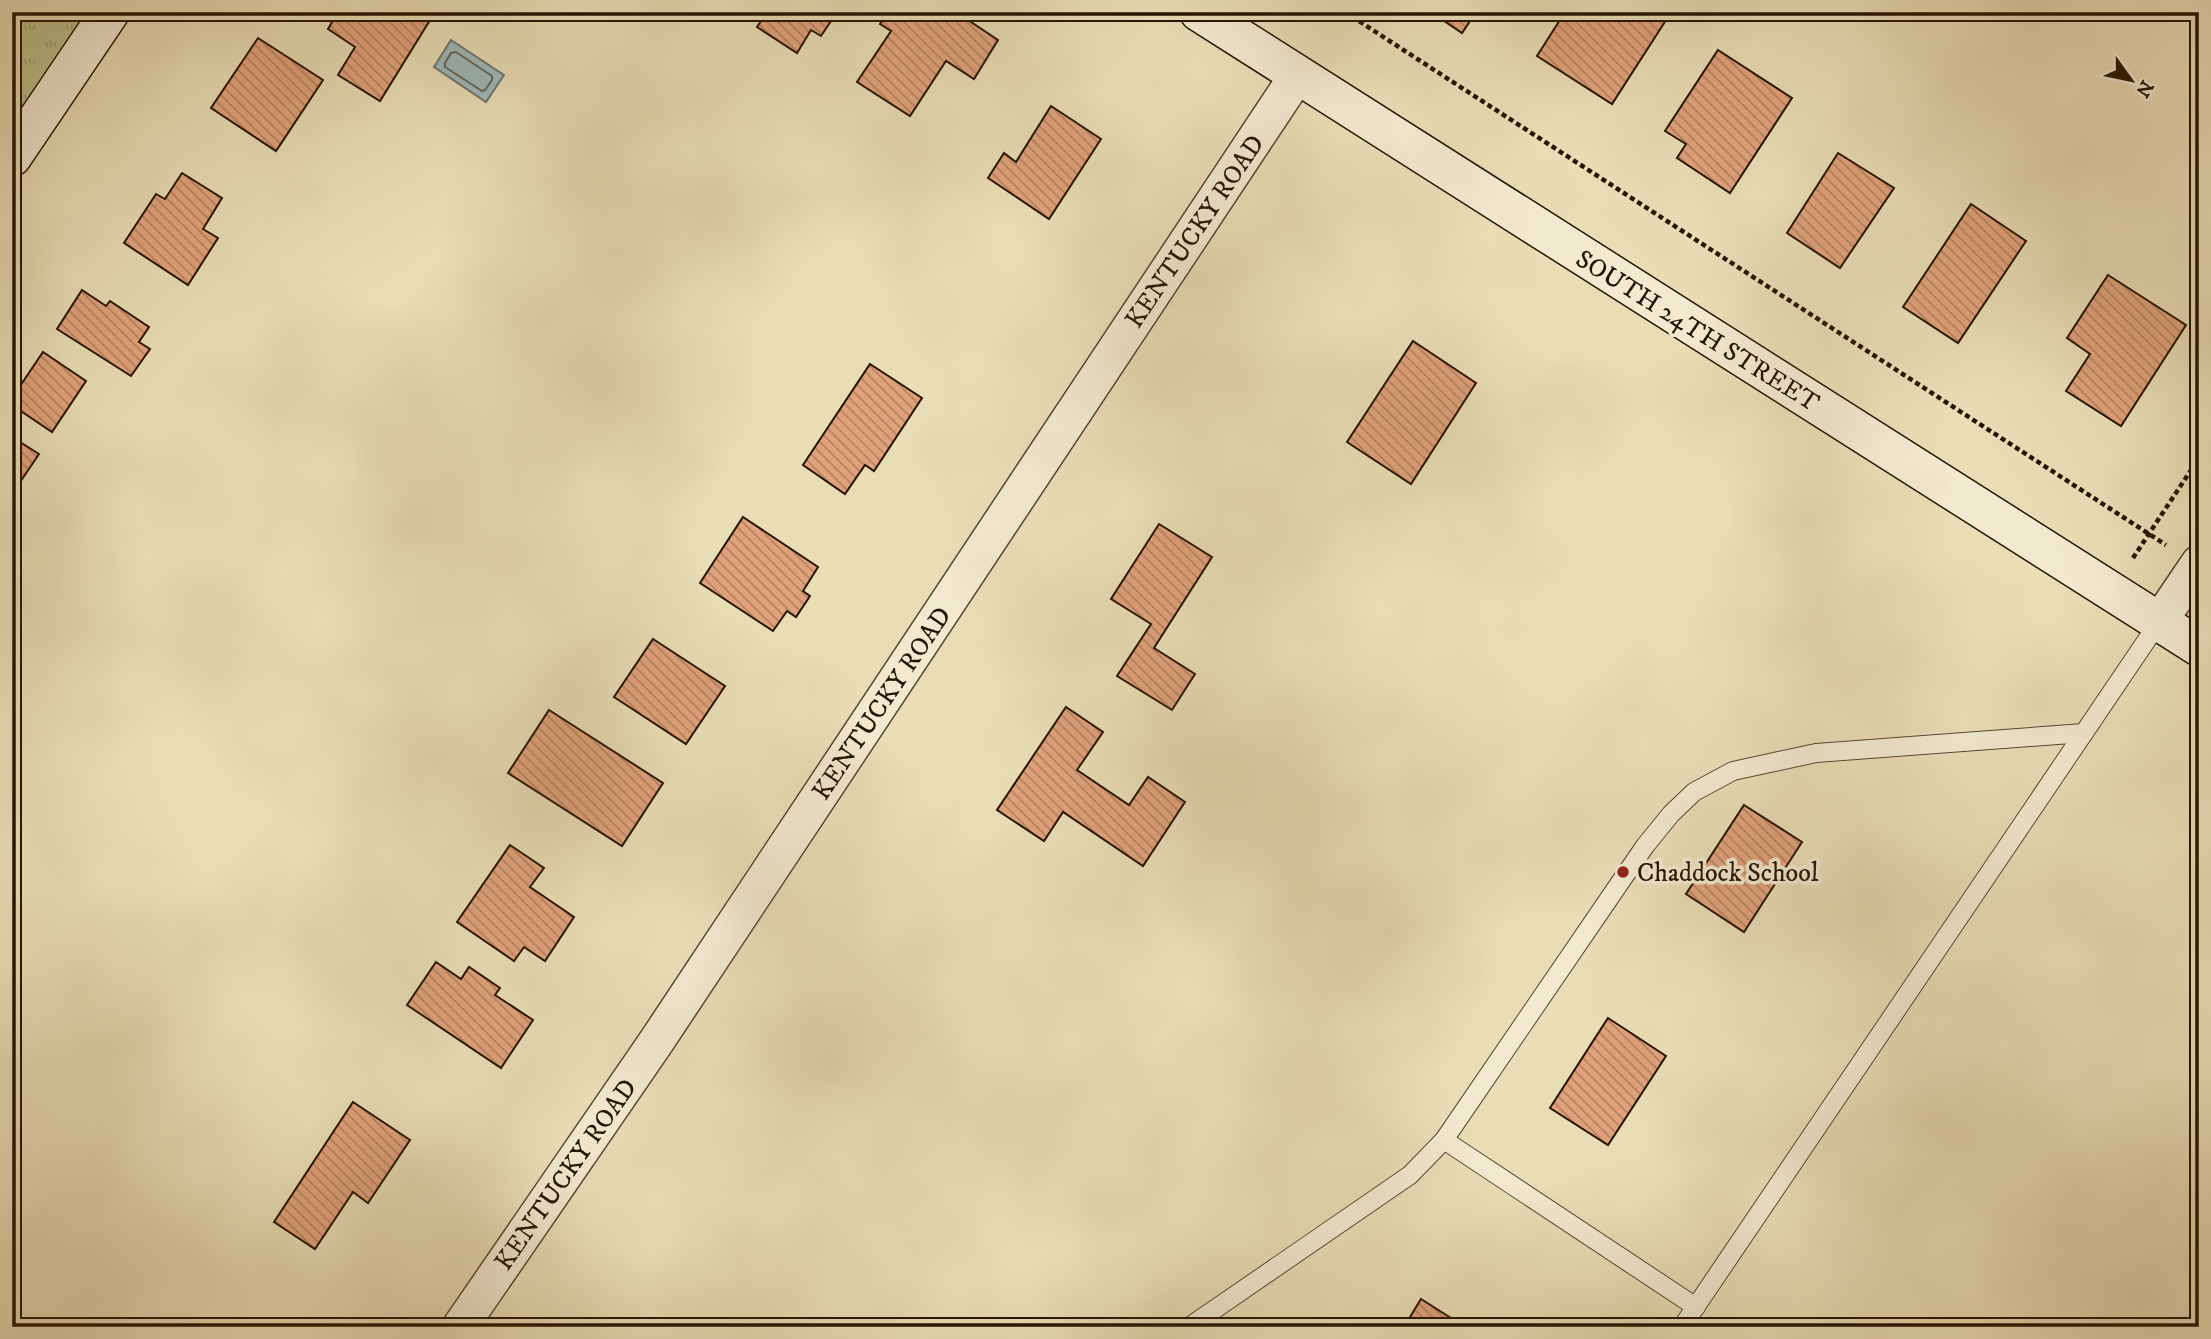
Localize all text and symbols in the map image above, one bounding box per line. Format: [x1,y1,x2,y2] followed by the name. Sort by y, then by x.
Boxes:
[2096,46,2166,116] north arrow
[2130,76,2158,102] text: N
[1118,129,1272,335] street label: KENTUCKY ROAD
[1569,243,1825,420] street label: SOUTH 24TH STREET
[805,601,959,807] street label: KENTUCKY ROAD
[1637,857,1819,890] place label: Chaddock School
[1615,864,1631,880] marker: Chaddock School
[488,1073,645,1277] street label: KENTUCKY ROAD

